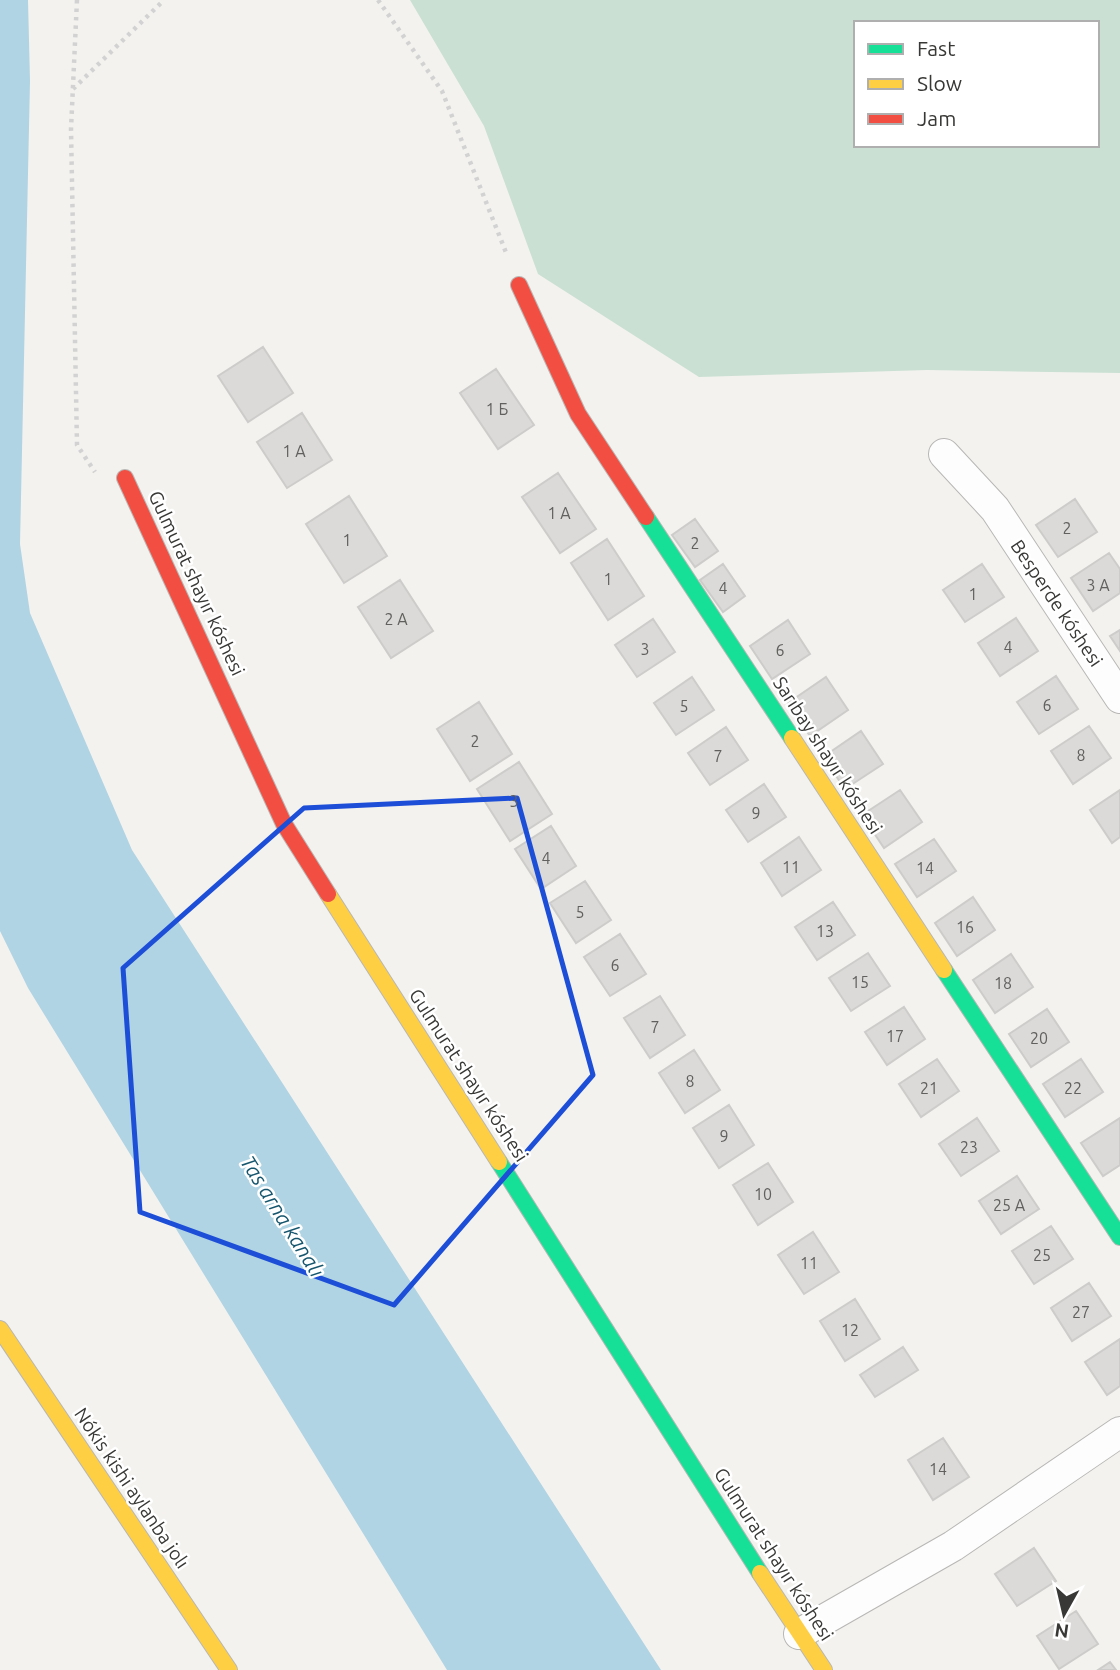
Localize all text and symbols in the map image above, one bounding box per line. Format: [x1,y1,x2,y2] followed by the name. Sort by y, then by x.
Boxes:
[854,21,1099,147] legend
[917,36,955,60] text: Fast
[917,71,962,95] text: Slow
[917,106,956,130] text: Jam
[486,400,508,418] house number: 1 Б
[282,442,306,460] house number: 1 А
[144,487,250,679] street label: Gulmurat shayır kóshesi
[547,504,571,522] house number: 1 А
[1062,519,1072,537] house number: 2
[342,531,352,549] house number: 1
[690,534,700,552] house number: 2
[1006,535,1108,671] street label: Besperde kóshesi
[603,570,613,588] house number: 1
[1086,576,1110,594] house number: 3 А
[718,579,728,597] house number: 4
[968,585,978,603] house number: 1
[384,610,408,628] house number: 2 А
[1003,638,1013,656] house number: 4
[640,640,650,658] house number: 3
[775,641,785,659] house number: 6
[769,672,887,838] street label: Sarıbay shayır kóshesi
[1042,696,1052,714] house number: 6
[679,697,689,715] house number: 5
[470,732,480,750] house number: 2
[1076,746,1086,764] house number: 8
[713,747,723,765] house number: 7
[509,792,519,810] house number: 3
[751,804,761,822] house number: 9
[541,849,551,867] house number: 4
[782,858,800,876] house number: 11
[916,859,934,877] house number: 14
[575,903,585,921] house number: 5
[956,918,974,936] house number: 16
[816,922,834,940] house number: 13
[610,956,620,974] house number: 6
[851,973,869,991] house number: 15
[994,974,1012,992] house number: 18
[405,985,533,1165] street label: Gulmurat shayır kóshesi
[650,1018,660,1036] house number: 7
[886,1027,904,1045] house number: 17
[1030,1029,1048,1047] house number: 20
[685,1072,695,1090] house number: 8
[920,1079,938,1097] house number: 21
[1064,1079,1082,1097] house number: 22
[719,1127,729,1145] house number: 9
[960,1138,978,1156] house number: 23
[236,1151,330,1281] water label: Tas arna kanalı
[754,1185,772,1203] house number: 10
[993,1196,1026,1214] house number: 25 А
[1033,1246,1051,1264] house number: 25
[800,1254,818,1272] house number: 11
[1072,1303,1090,1321] house number: 27
[841,1321,859,1339] house number: 12
[70,1404,194,1572] street label: Nókis kishi aylanba jolı
[929,1460,947,1478] house number: 14
[710,1464,838,1644] street label: Gulmurat shayır kóshesi
[1029,1579,1099,1649] north arrow
[1053,1619,1070,1643] text: N

